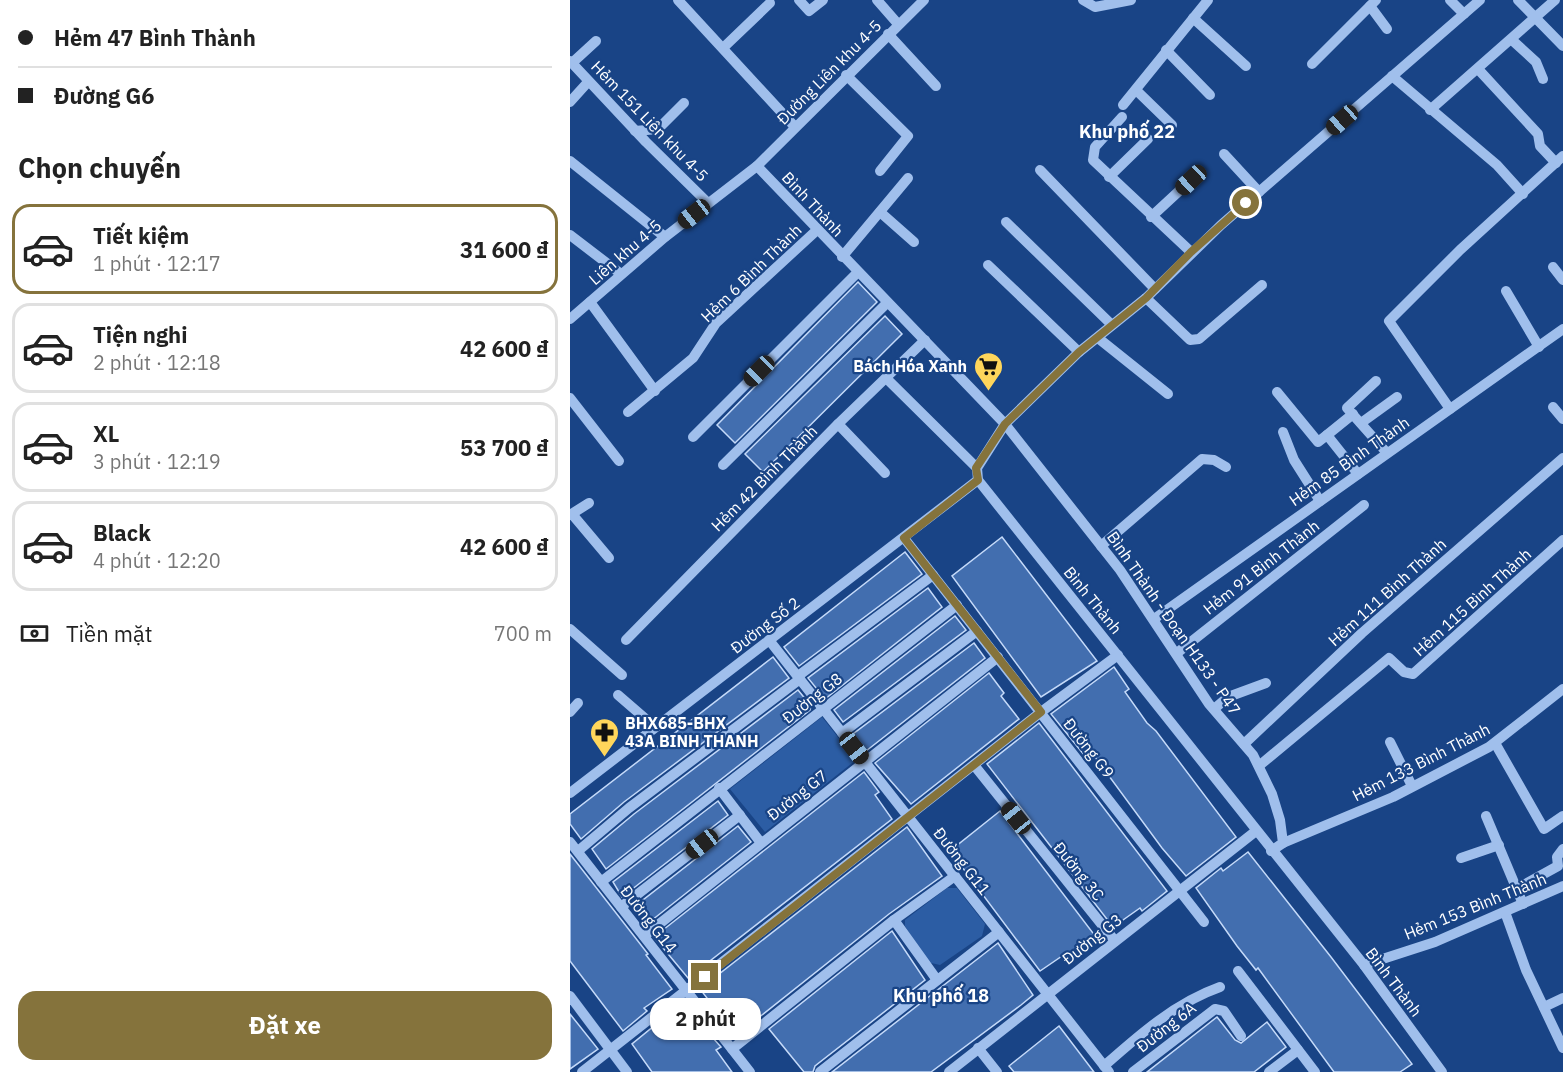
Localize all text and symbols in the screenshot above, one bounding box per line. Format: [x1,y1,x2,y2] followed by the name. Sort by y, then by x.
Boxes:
[773,16,885,128] street label: Đường Liên khu 4-5
[54,23,256,52] text: Hẻm 47 Bình Thành
[587,56,713,186] street label: Hẻm 151 Liên khu 4-5
[54,81,154,110] text: Đường G6
[1323,101,1361,139] car
[1079,119,1175,143] district label: Khu phố 22
[18,150,181,185] text: Chọn chuyến
[1172,161,1210,199] car
[778,167,848,241] street label: Bình Thành
[1232,189,1259,216] route start
[674,196,714,232] car
[585,215,665,289] street label: Liên khu 4-5
[696,220,806,326] street label: Hẻm 6 Bình Thành
[93,221,189,250] text: Tiết kiệm
[21,222,75,276] icon: car
[460,235,549,264] text: 31 600 ₫
[93,250,221,277] text: 1 phút · 12:17
[93,320,187,349] text: Tiện nghi
[21,321,75,375] icon: car
[460,334,549,363] text: 42 600 ₫
[93,349,221,376] text: 2 phút · 12:18
[972,350,1004,392] supermarket icon: Bách Hóa Xanh
[740,352,778,390] car
[853,356,967,376] place label: Bách Hóa Xanh
[1285,412,1413,510] street label: Hẻm 85 Bình Thành
[93,419,119,448] text: XL
[21,420,75,474] icon: car
[707,421,821,535] street label: Hẻm 42 Bình Thành
[460,433,549,462] text: 53 700 ₫
[93,448,221,475] text: 3 phút · 12:19
[1199,515,1323,619] street label: Hẻm 91 Bình Thành
[93,518,151,547] text: Black
[21,519,75,573] icon: car
[1103,527,1245,719] street label: Bình Thành - Đoạn H133 - P47
[460,532,549,561] text: 42 600 ₫
[1324,534,1450,650] street label: Hẻm 111 Bình Thành
[1409,544,1535,660] street label: Hẻm 115 Bình Thành
[93,547,221,574] text: 4 phút · 12:20
[1060,562,1126,638] street label: Bình Thành
[726,592,804,658] street label: Đường Số 2
[18,617,51,650] icon: cash
[66,619,153,648] text: Tiền mặt
[494,620,552,647] text: 700 m
[778,668,846,728] street label: Đường G8
[625,713,759,751] place label: BHX685-BHX 43A BINH THANH
[1059,714,1119,782] street label: Đường G9
[588,716,620,758] pharmacy icon: BHX685-BHX 43A BINH THANH
[1349,719,1493,805] street label: Hẻm 133 Bình Thành
[836,728,872,768] car
[763,765,831,825] street label: Đường G7
[998,798,1034,838] car
[929,823,995,899] street label: Đường G11
[682,826,722,862] car
[1049,838,1109,904] street label: Đường 3C
[1401,868,1549,944] street label: Hẻm 153 Bình Thành
[616,881,682,957] street label: Đường G14
[1058,909,1126,969] street label: Đường G3
[1362,943,1426,1021] street label: Bình Thành
[691,963,718,990] route end
[893,983,989,1007] district label: Khu phố 18
[18,991,552,1060] button: Đặt xe
[650,998,760,1040] callout: 2 phút
[1132,998,1200,1056] street label: Đường 6A
[675,1005,736,1032] text: 2 phút

